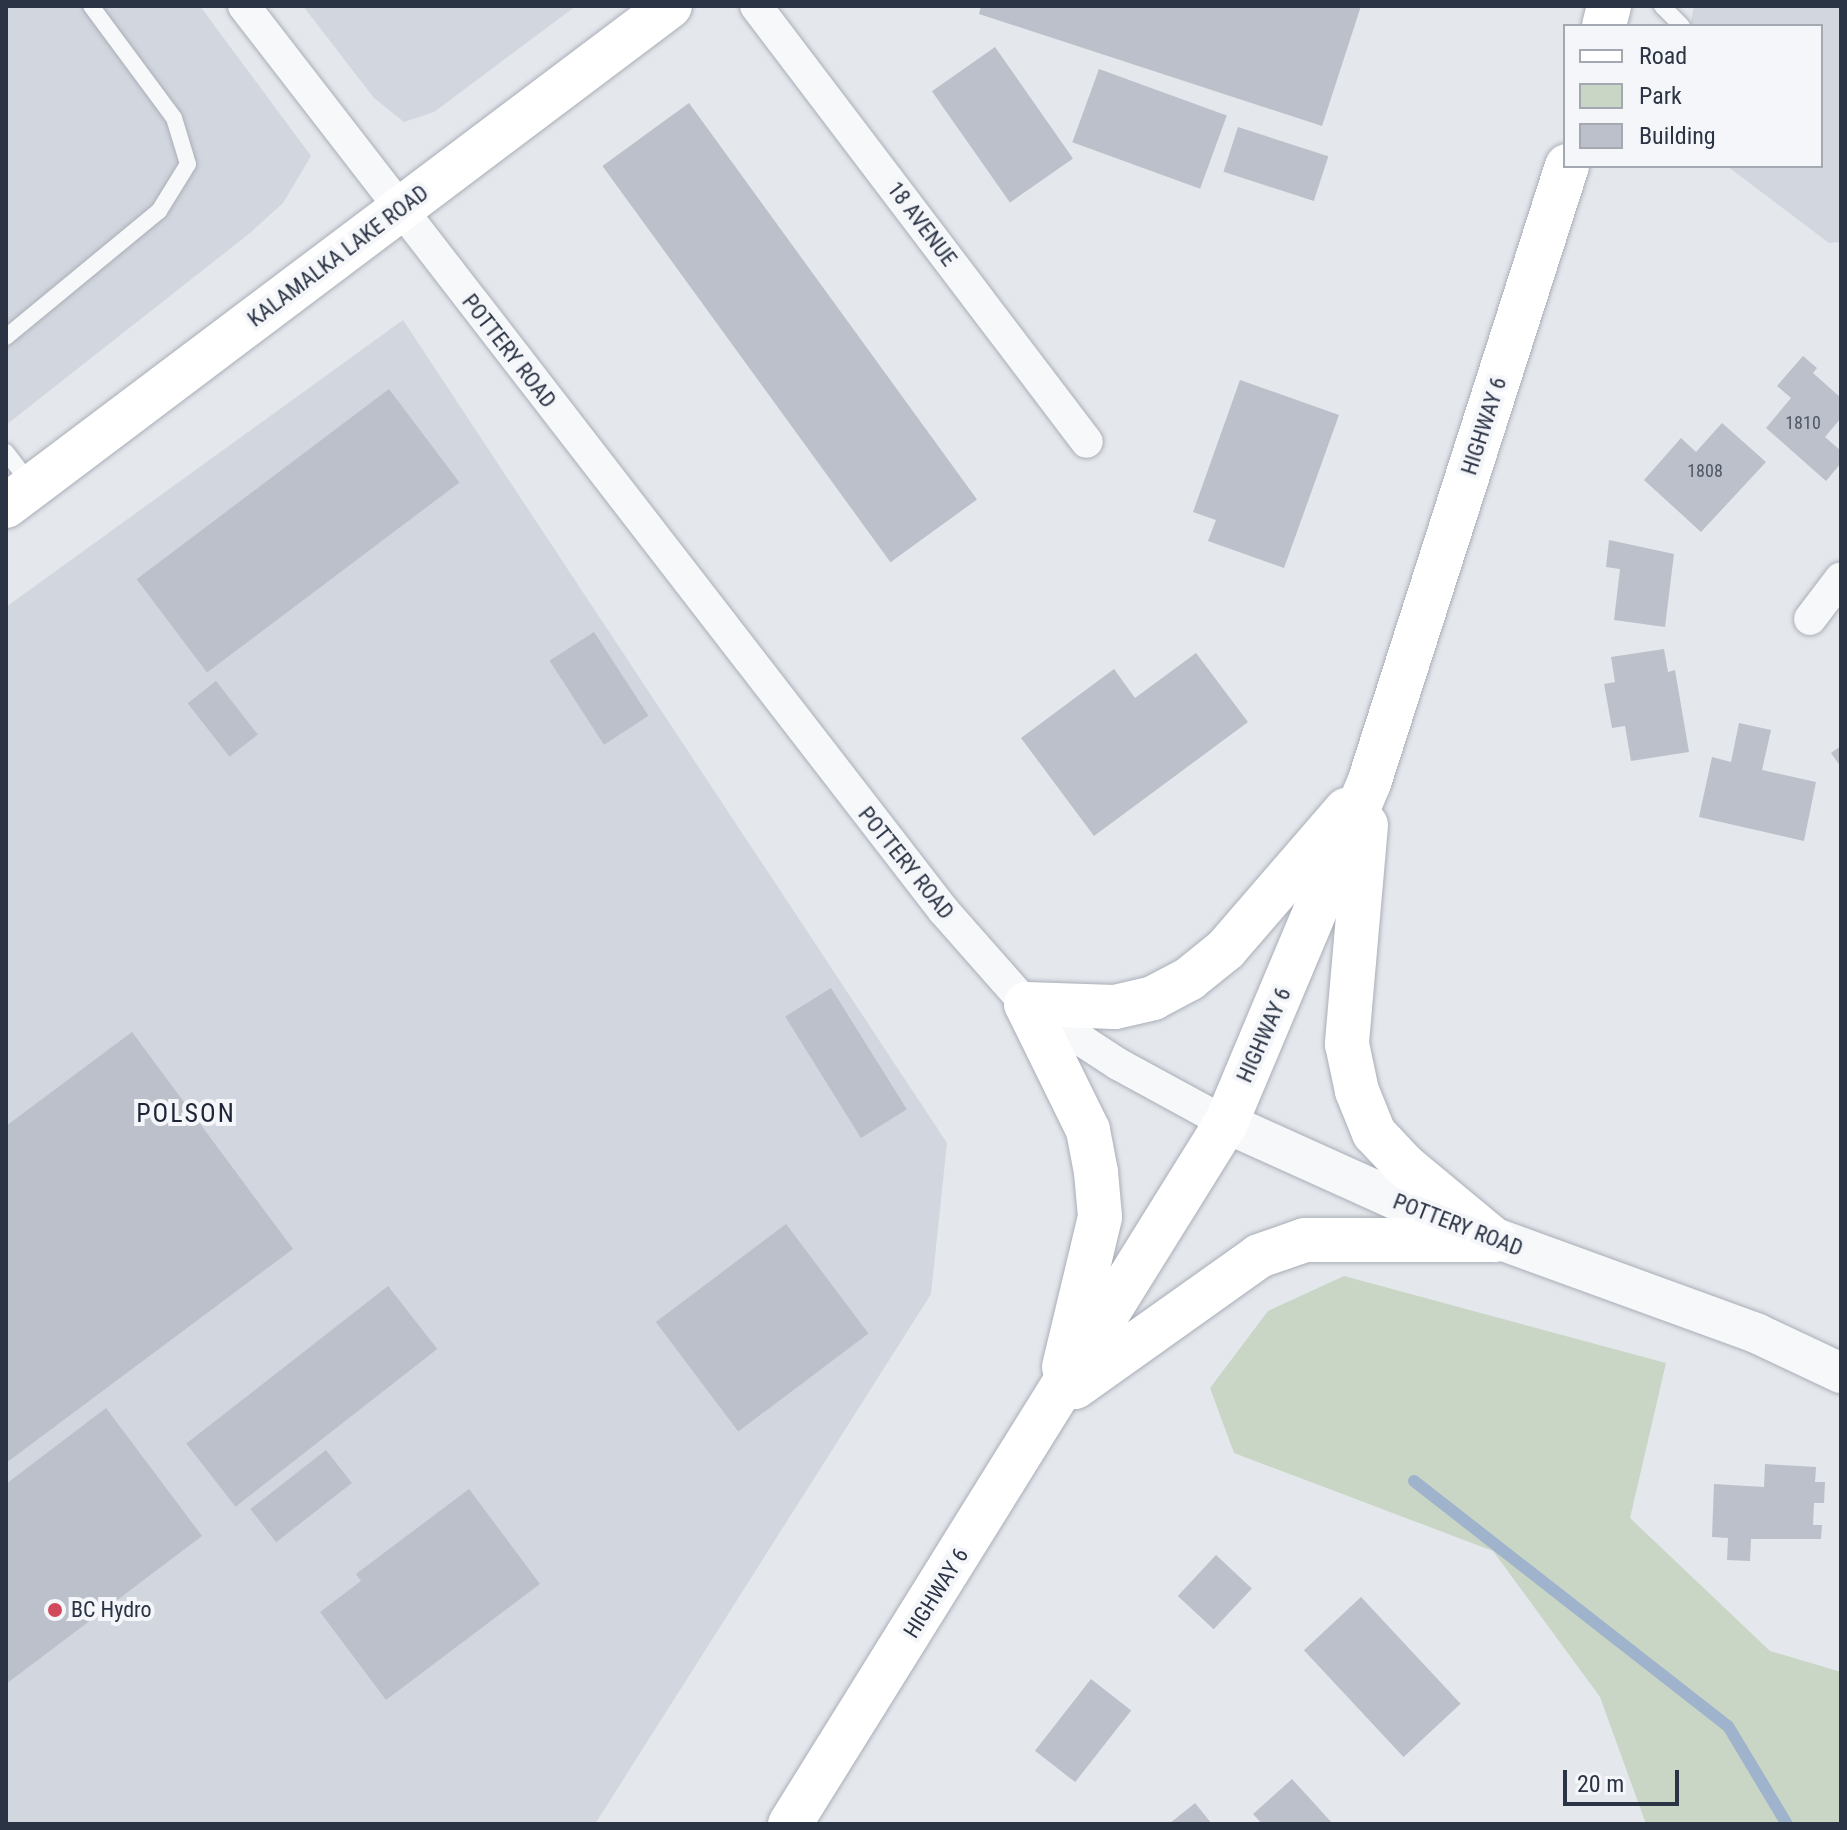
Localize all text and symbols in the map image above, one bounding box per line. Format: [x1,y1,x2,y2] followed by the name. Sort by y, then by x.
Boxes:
[1563,24,1823,168] legend
[1639,42,1687,70] text: Road
[1639,82,1682,110] text: Park
[1639,122,1716,150] text: Building
[882,177,962,271] street label: 18 AVENUE
[243,180,433,332] street label: KALAMALKA LAKE ROAD
[456,289,562,413] street label: POTTERY ROAD
[1456,374,1512,478] street label: HIGHWAY 6
[1785,412,1821,434] house number: 1810
[1687,460,1723,482] house number: 1808
[853,802,959,924] street label: POTTERY ROAD
[1231,983,1297,1087] street label: HIGHWAY 6
[136,1098,236,1130] district label: POLSON
[1389,1188,1527,1262] street label: POTTERY ROAD
[898,1543,974,1643] street label: HIGHWAY 6
[71,1597,152,1623] place label: BC Hydro
[46,1601,64,1619] marker: BC Hydro
[1567,1754,1683,1804] scale bar
[1577,1770,1624,1798] text: 20 m

